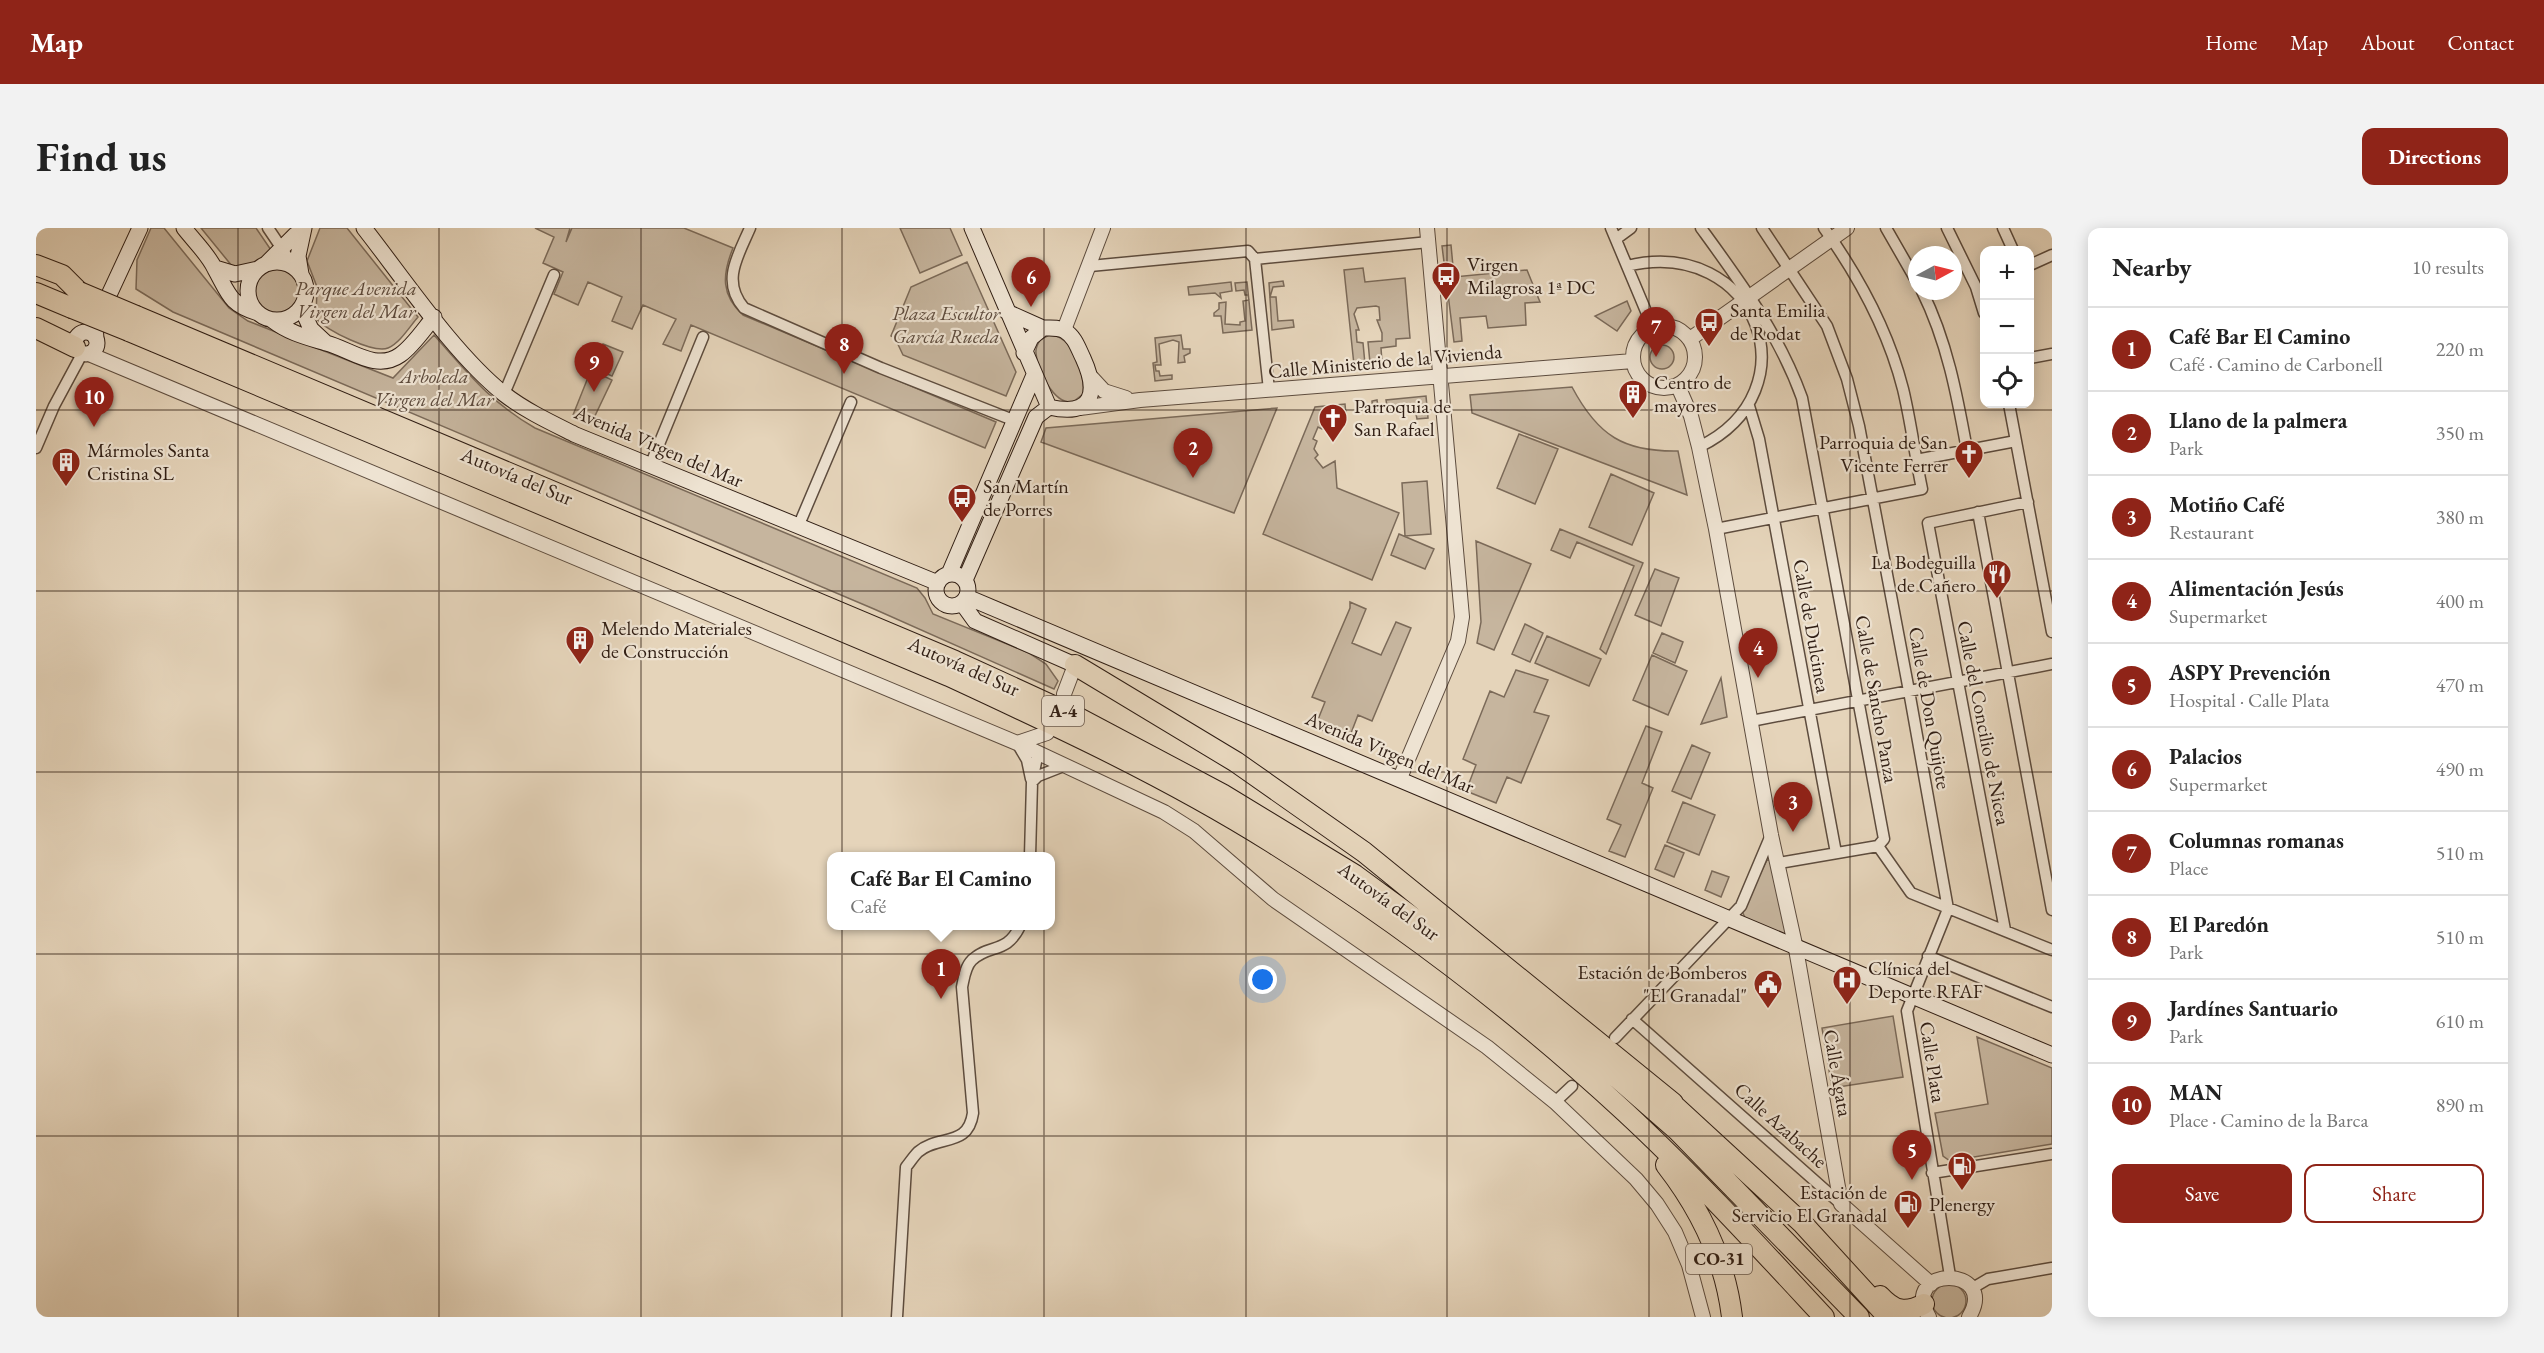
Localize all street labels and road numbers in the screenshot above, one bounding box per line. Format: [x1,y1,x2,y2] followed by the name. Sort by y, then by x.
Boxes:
[1267,338,1503,384] street label: Calle Ministerio de la Vivienda
[570,398,748,493] street label: Avenida Virgen del Mar
[456,440,577,511] street label: Autovía del Sur
[1787,557,1837,695] street label: Calle de Dulcinea
[1849,613,1905,785] street label: Calle de Sancho Panza
[1951,619,2017,827] street label: Calle del Concilio de Nicea
[1903,625,1957,791] street label: Calle de Don Quijote
[903,629,1024,702] street label: Autovía del Sur
[1042,696,1084,726] road number: A-4
[1301,704,1479,799] street label: Avenida Virgen del Mar
[1332,855,1445,947] street label: Autovía del Sur
[1914,1020,1952,1104] street label: Calle Plata
[1818,1027,1858,1119] street label: Calle Ágata
[1729,1076,1833,1174] street label: Calle Azabache
[1686,1244,1752,1274] road number: CO-31

